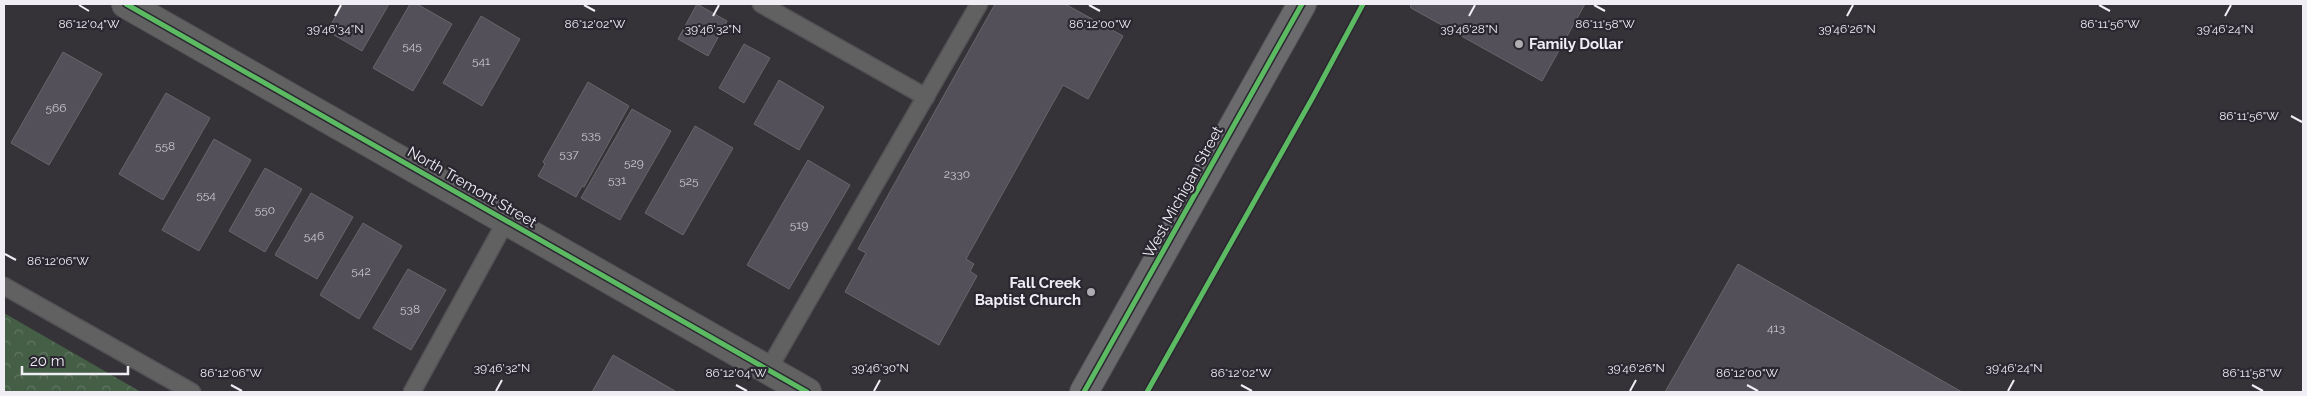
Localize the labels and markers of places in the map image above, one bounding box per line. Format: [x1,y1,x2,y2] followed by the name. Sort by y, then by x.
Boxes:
[1529,35,1623,53] place label: Family Dollar
[1513,38,1525,50] marker: Family Dollar
[975,274,1082,309] place label: Fall Creek Baptist Church
[1085,286,1097,298] marker: Fall Creek Baptist Church

